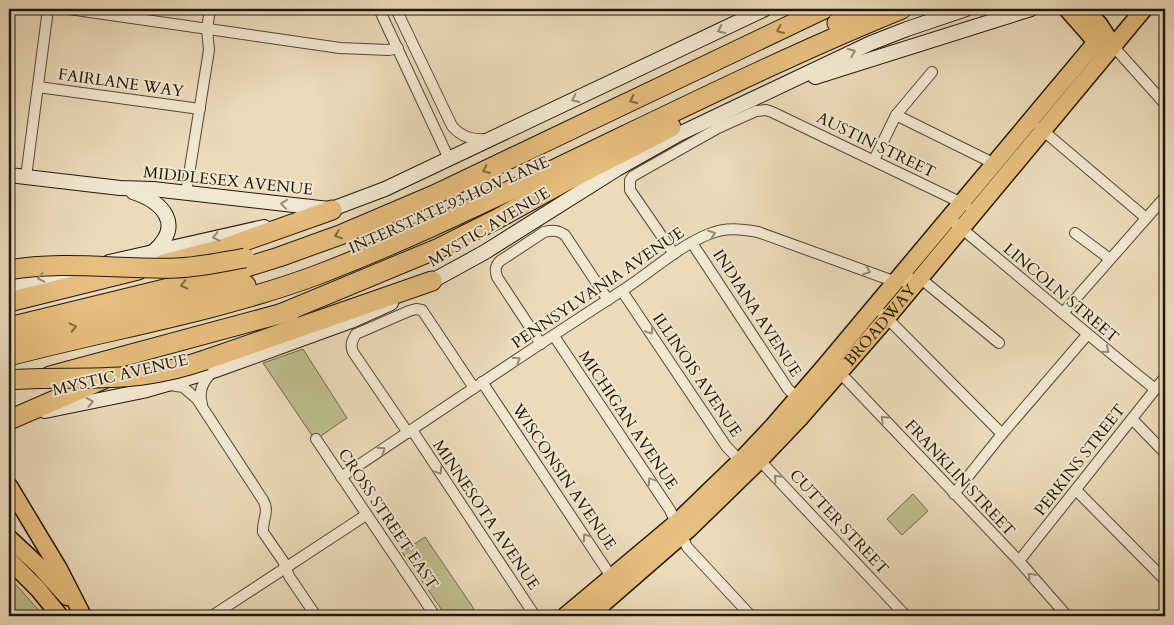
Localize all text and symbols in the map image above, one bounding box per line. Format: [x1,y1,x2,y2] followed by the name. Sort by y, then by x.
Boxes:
[717,23,726,34] one-way arrow
[776,24,785,34] one-way arrow
[847,48,856,58] one-way arrow
[57,63,185,103] street label: FAIRLANE WAY
[571,93,580,103] one-way arrow
[629,93,638,104] one-way arrow
[813,107,939,183] street label: AUSTIN STREET
[345,151,553,259] street label: INTERSTATE 93 HOV LANE
[142,161,314,201] street label: MIDDLESEX AVENUE
[483,163,492,173] one-way arrow
[424,182,554,272] street label: MYSTIC AVENUE
[279,199,287,210] one-way arrow
[507,222,689,354] street label: PENNSYLVANIA AVENUE
[334,229,343,239] one-way arrow
[707,229,716,240] one-way arrow
[212,231,221,242] one-way arrow
[998,238,1124,348] street label: LINCOLN STREET
[708,245,807,381] street label: INDIANA AVENUE
[862,265,870,275] one-way arrow
[37,272,46,283] one-way arrow
[180,279,189,290] one-way arrow
[839,280,921,371] street label: BROADWAY
[647,309,747,441] street label: ILLINOIS AVENUE
[69,322,78,333] one-way arrow
[643,326,653,335] one-way arrow
[1100,345,1109,353] one-way arrow
[573,346,683,494] street label: MICHIGAN AVENUE
[50,349,190,401] street label: MYSTIC AVENUE
[511,357,521,366] one-way arrow
[85,397,94,407] one-way arrow
[506,399,621,555] street label: WISCONSIN AVENUE
[1029,399,1131,520] street label: PERKINS STREET
[900,415,1020,541] street label: FRANKLIN STREET
[881,416,890,425] one-way arrow
[428,436,545,594] street label: MINNESOTA AVENUE
[333,444,443,594] street label: CROSS STREET EAST
[376,447,386,456] one-way arrow
[784,465,894,580] street label: CUTTER STREET
[432,466,442,475] one-way arrow
[774,475,783,484] one-way arrow
[648,477,657,487] one-way arrow
[583,533,592,542] one-way arrow
[1028,572,1037,581] one-way arrow

